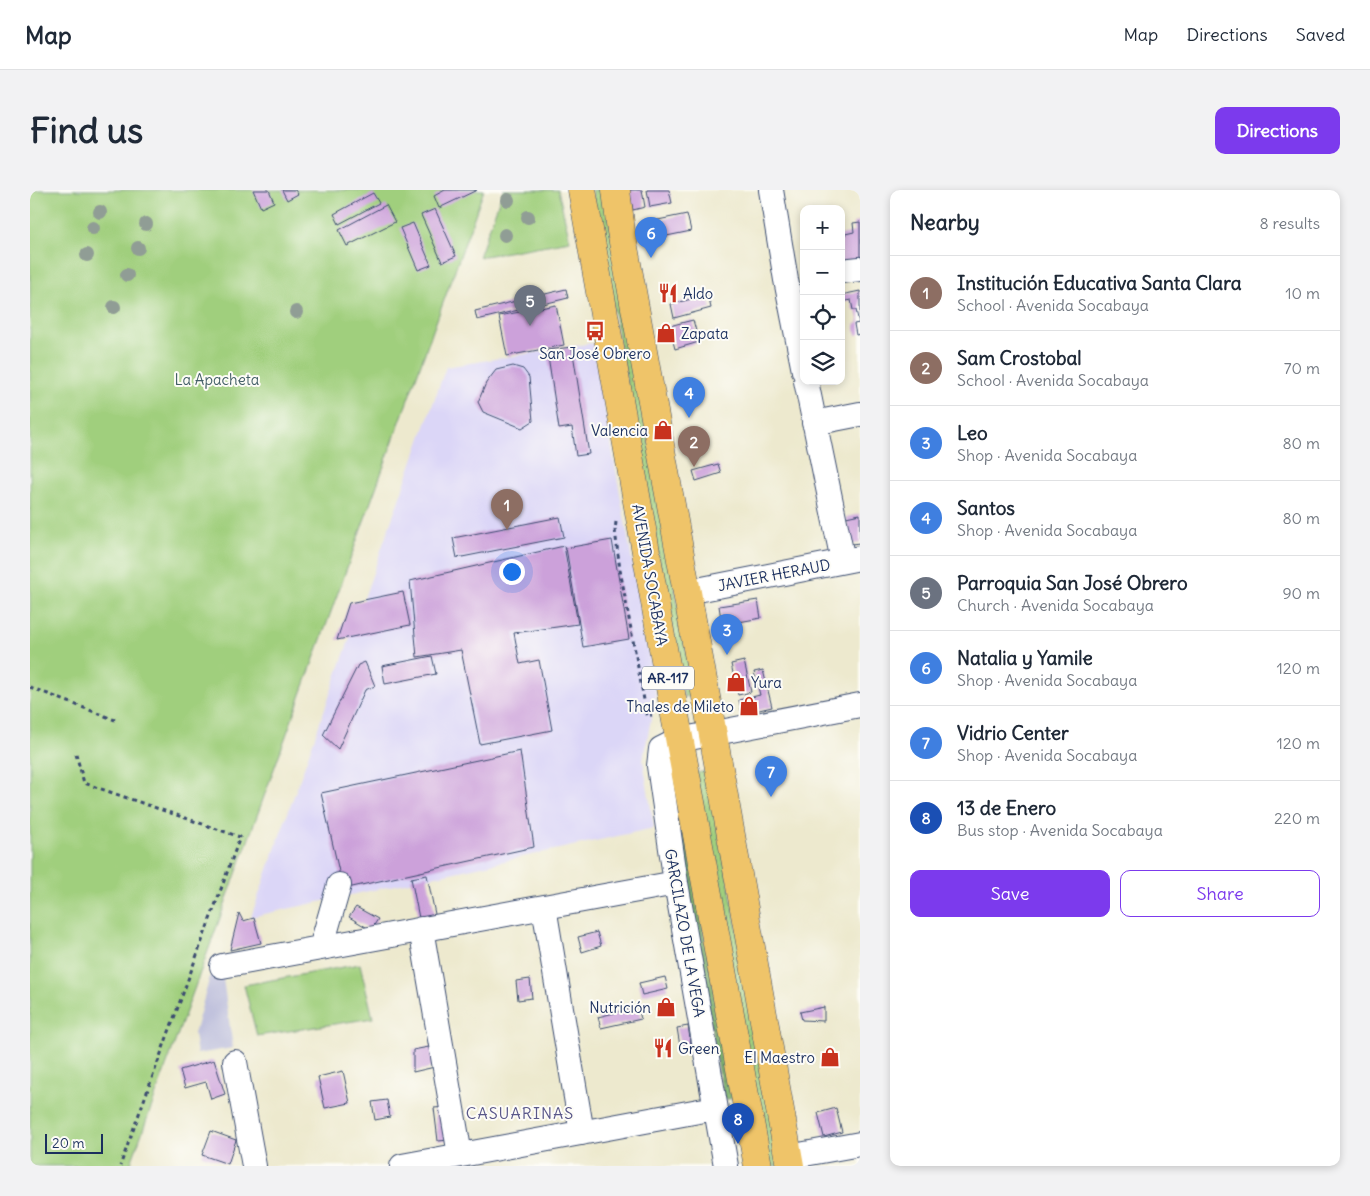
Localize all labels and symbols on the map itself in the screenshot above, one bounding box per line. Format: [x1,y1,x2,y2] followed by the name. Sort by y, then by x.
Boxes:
[635,217,667,258] pin: 6
[657,282,679,304] restaurant icon: Aldo
[683,284,713,303] place label: Aldo
[514,285,546,326] pin: 5
[584,320,606,342] bus stop icon: San José Obrero
[655,322,677,344] shop icon: Zapata
[681,324,729,343] place label: Zapata
[539,344,651,363] place label: San José Obrero
[175,370,260,389] park label: La Apacheta
[673,377,705,418] pin: 4
[652,419,674,441] shop icon: Valencia
[591,421,648,440] place label: Valencia
[678,426,710,467] pin: 2
[491,489,523,530] pin: 1
[628,503,672,648] street label: AVENIDA SOCABAYA
[716,555,832,595] street label: JAVIER HERAUD
[499,559,525,585] your location
[711,614,743,655] pin: 3
[642,666,694,689] road number: AR-117
[725,671,747,693] shop icon: Yura
[751,673,782,692] place label: Yura
[738,695,760,717] shop icon: Thales de Mileto
[626,697,734,716] place label: Thales de Mileto
[755,756,787,797] pin: 7
[661,847,709,1019] street label: GARCILAZO DE LA VEGA
[655,996,677,1018] shop icon: Nutrición
[589,998,651,1017] place label: Nutrición
[652,1037,674,1059] restaurant icon: Green
[678,1039,720,1058] place label: Green
[819,1046,841,1068] shop icon: El Maestro
[744,1048,815,1067] place label: El Maestro
[466,1103,574,1123] district label: CASUARINAS
[722,1103,754,1144] pin: 8
[45,1131,102,1154] scale bar

